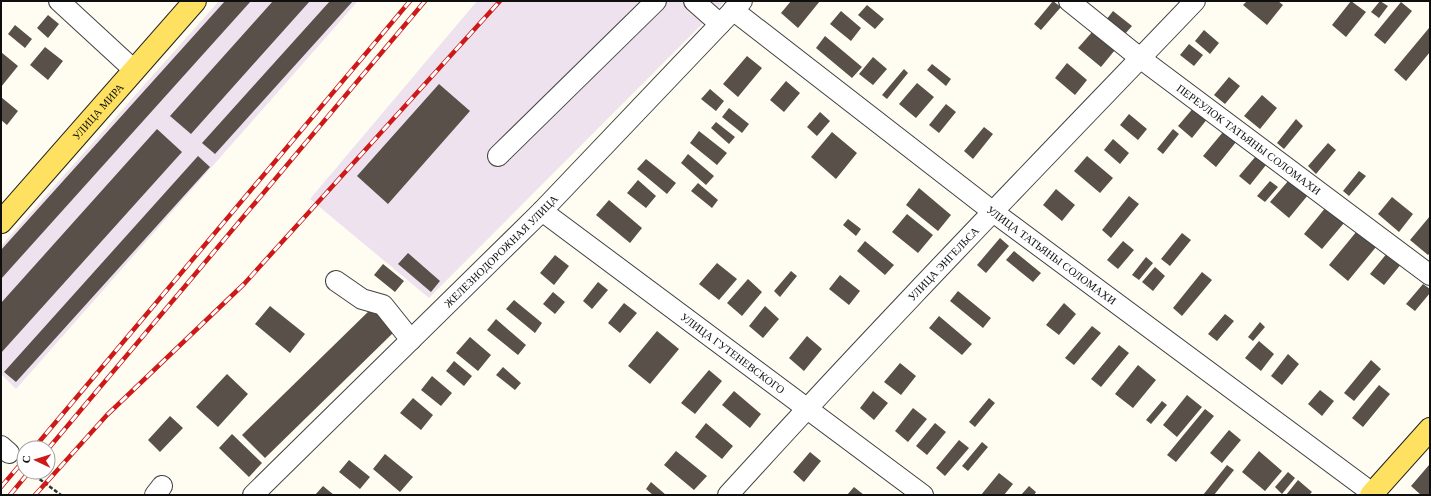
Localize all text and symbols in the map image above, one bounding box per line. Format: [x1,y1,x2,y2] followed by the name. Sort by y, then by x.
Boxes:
[70,81,126,142] street label: УЛИЦА МИРА
[1175,82,1323,197] street label: ПЕРЕУЛОК ТАТЬЯНЫ СОЛОМАХИ
[442,192,560,310] street label: ЖЕЛЕЗНОДОРОЖНАЯ УЛИЦА
[985,203,1119,307] street label: УЛИЦА ТАТЬЯНЫ СОЛОМАХИ
[906,224,981,303] street label: УЛИЦА ЭНГЕЛЬСА
[678,311,787,396] street label: УЛИЦА ГУТЕНЕВСКОГО
[16,440,56,480] north arrow
[20,455,32,464] text: С

